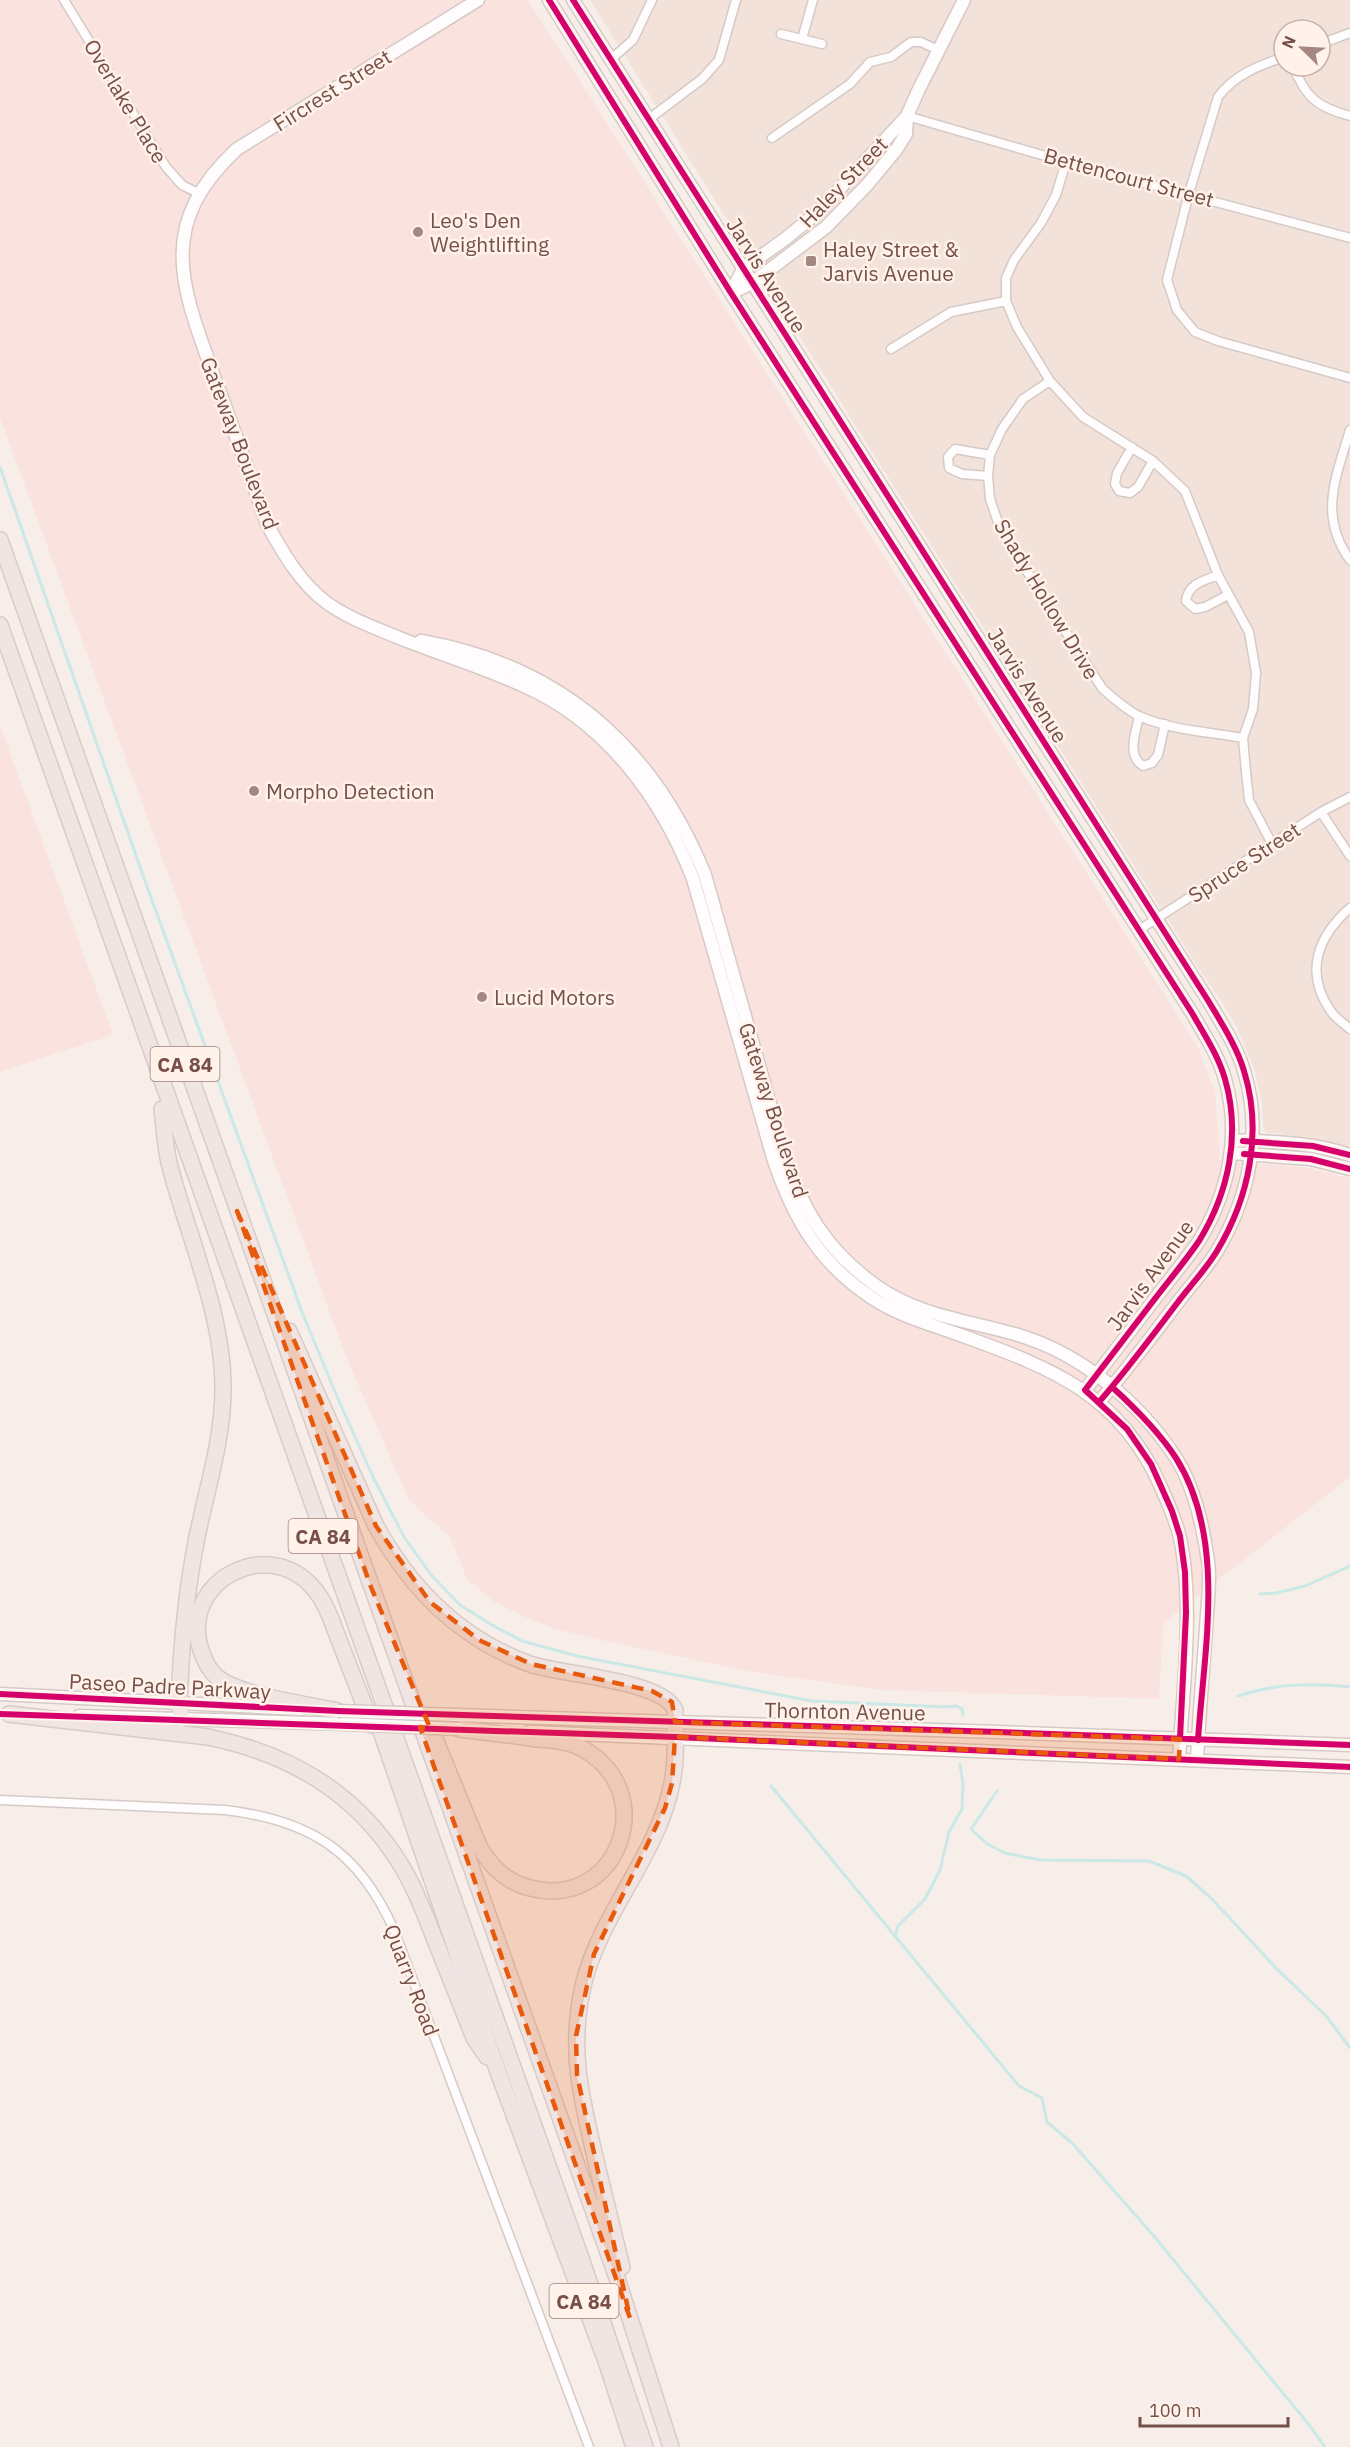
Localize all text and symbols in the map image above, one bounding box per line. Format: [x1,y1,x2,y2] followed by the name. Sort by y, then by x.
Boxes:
[1272,18,1332,78] north arrow
[1277,33,1300,51] text: N
[78,34,174,168] street label: Overlake Place
[268,43,396,137] street label: Fircrest Street
[793,130,893,234] street label: Haley Street
[1041,141,1217,213] street label: Bettencourt Street
[430,206,549,258] place label: Leo's Den Weightlifting
[720,212,814,338] street label: Jarvis Avenue
[411,225,425,239] marker: Leo's Den Weightlifting
[823,235,959,287] place label: Haley Street & Jarvis Avenue
[804,254,818,268] marker: Haley Street & Jarvis Avenue
[194,353,286,533] street label: Gateway Boulevard
[988,514,1106,684] street label: Shady Hollow Drive
[981,622,1075,748] street label: Jarvis Avenue
[266,777,435,805] place label: Morpho Detection
[247,784,261,798] marker: Morpho Detection
[1182,815,1306,909] street label: Spruce Street
[494,983,615,1011] place label: Lucid Motors
[475,990,489,1004] marker: Lucid Motors
[732,1019,816,1201] street label: Gateway Boulevard
[150,1047,219,1081] road number: CA 84
[1100,1214,1200,1336] street label: Jarvis Avenue
[288,1519,358,1553] road number: CA 84
[68,1667,272,1705] street label: Paseo Padre Parkway
[764,1696,926,1726] street label: Thornton Avenue
[378,1920,446,2040] street label: Quarry Road
[550,2284,618,2318] road number: CA 84
[1140,2390,1288,2428] scale bar
[1149,2399,1201,2422] text: 100 m

